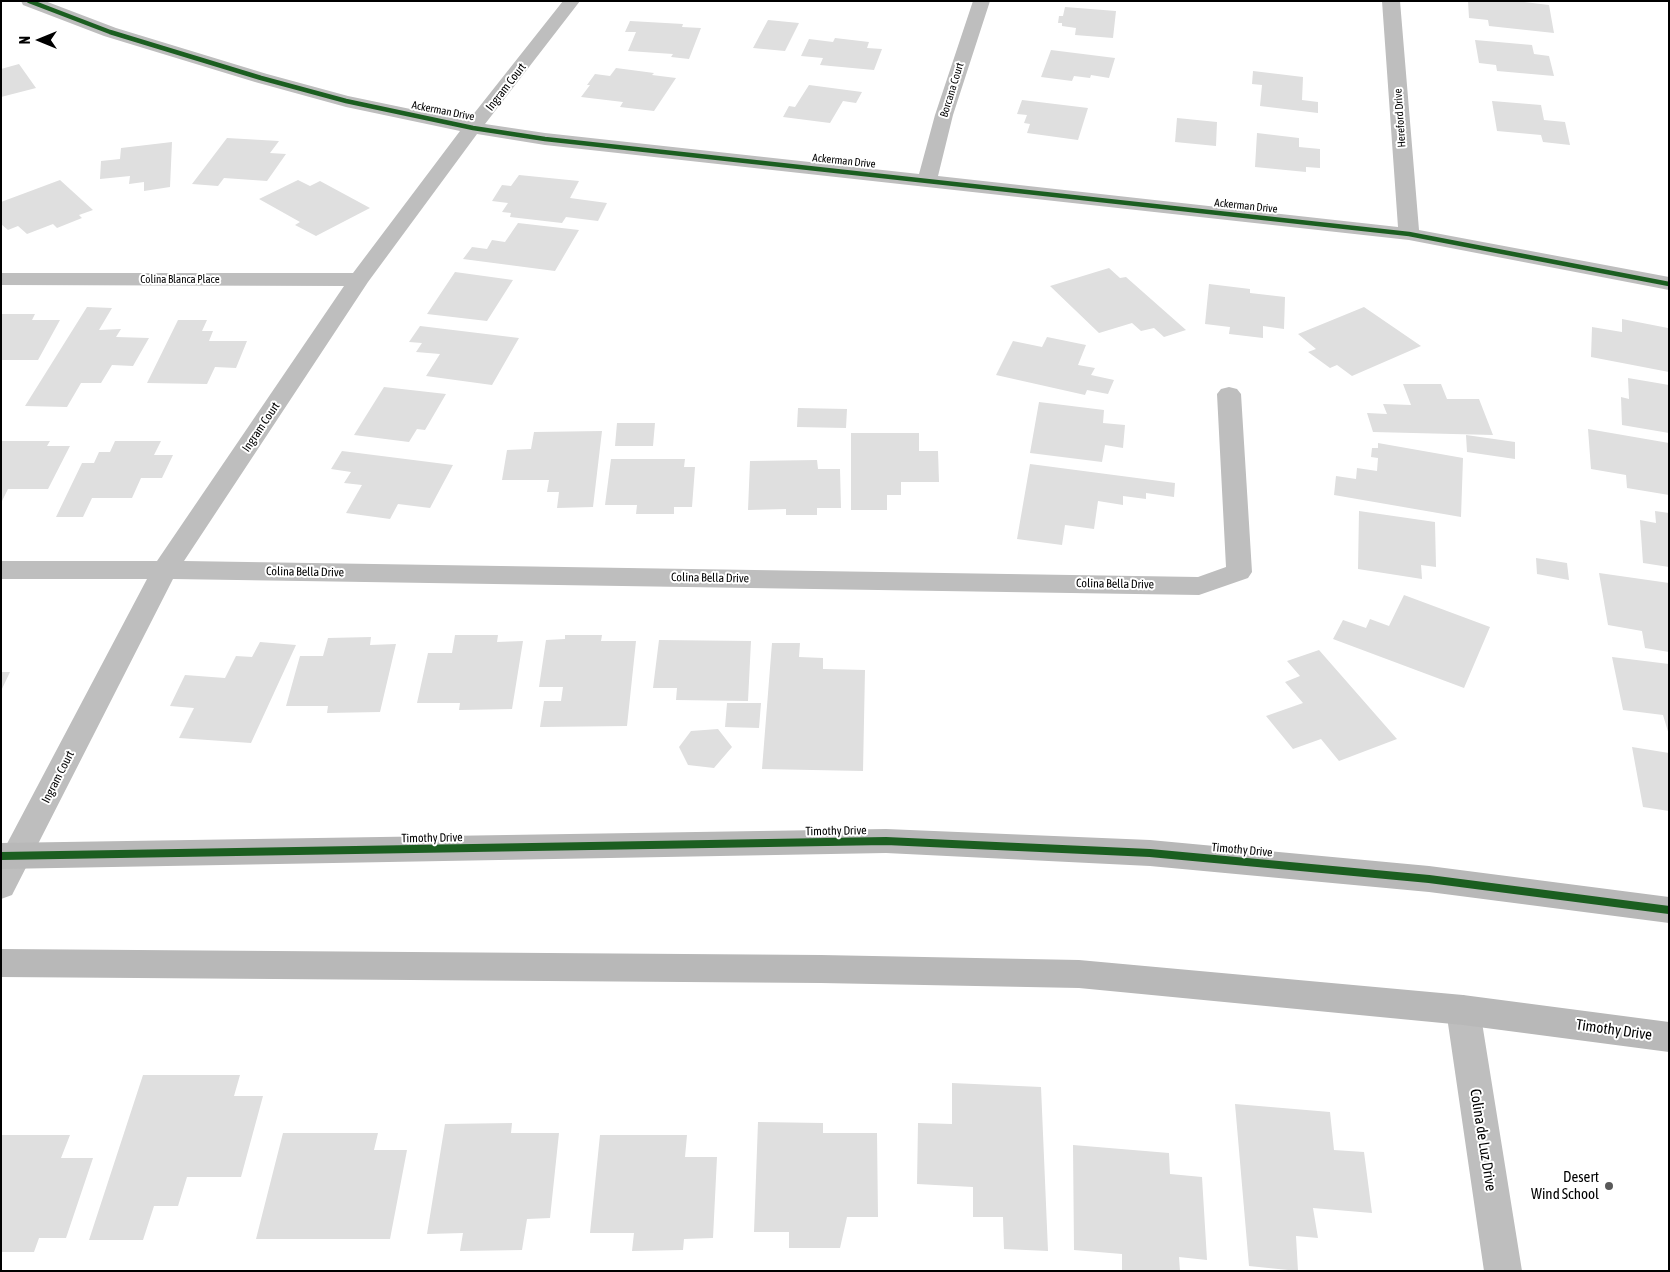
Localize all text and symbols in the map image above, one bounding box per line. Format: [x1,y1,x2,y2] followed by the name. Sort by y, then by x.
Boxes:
[15,15,65,65] north arrow
[17,36,33,44] text: N
[483,60,529,114] street label: Ingram Court
[937,61,967,119] street label: Borcana Court
[1391,88,1409,148] street label: Hereford Drive
[411,98,475,124] street label: Ackerman Drive
[812,151,876,171] street label: Ackerman Drive
[1214,196,1278,216] street label: Ackerman Drive
[140,273,220,287] street label: Colina Blanca Place
[239,399,283,455] street label: Ingram Court
[266,564,344,580] street label: Colina Bella Drive
[671,570,749,586] street label: Colina Bella Drive
[1076,576,1154,592] street label: Colina Bella Drive
[39,748,77,806] street label: Ingram Court
[805,823,867,839] street label: Timothy Drive
[401,830,463,846] street label: Timothy Drive
[1211,840,1273,860] street label: Timothy Drive
[1575,1016,1653,1044] street label: Timothy Drive
[1466,1088,1500,1192] street label: Colina de Luz Drive
[1531,1168,1599,1203] place label: Desert Wind School
[1603,1180,1615,1192] marker: Desert Wind School

